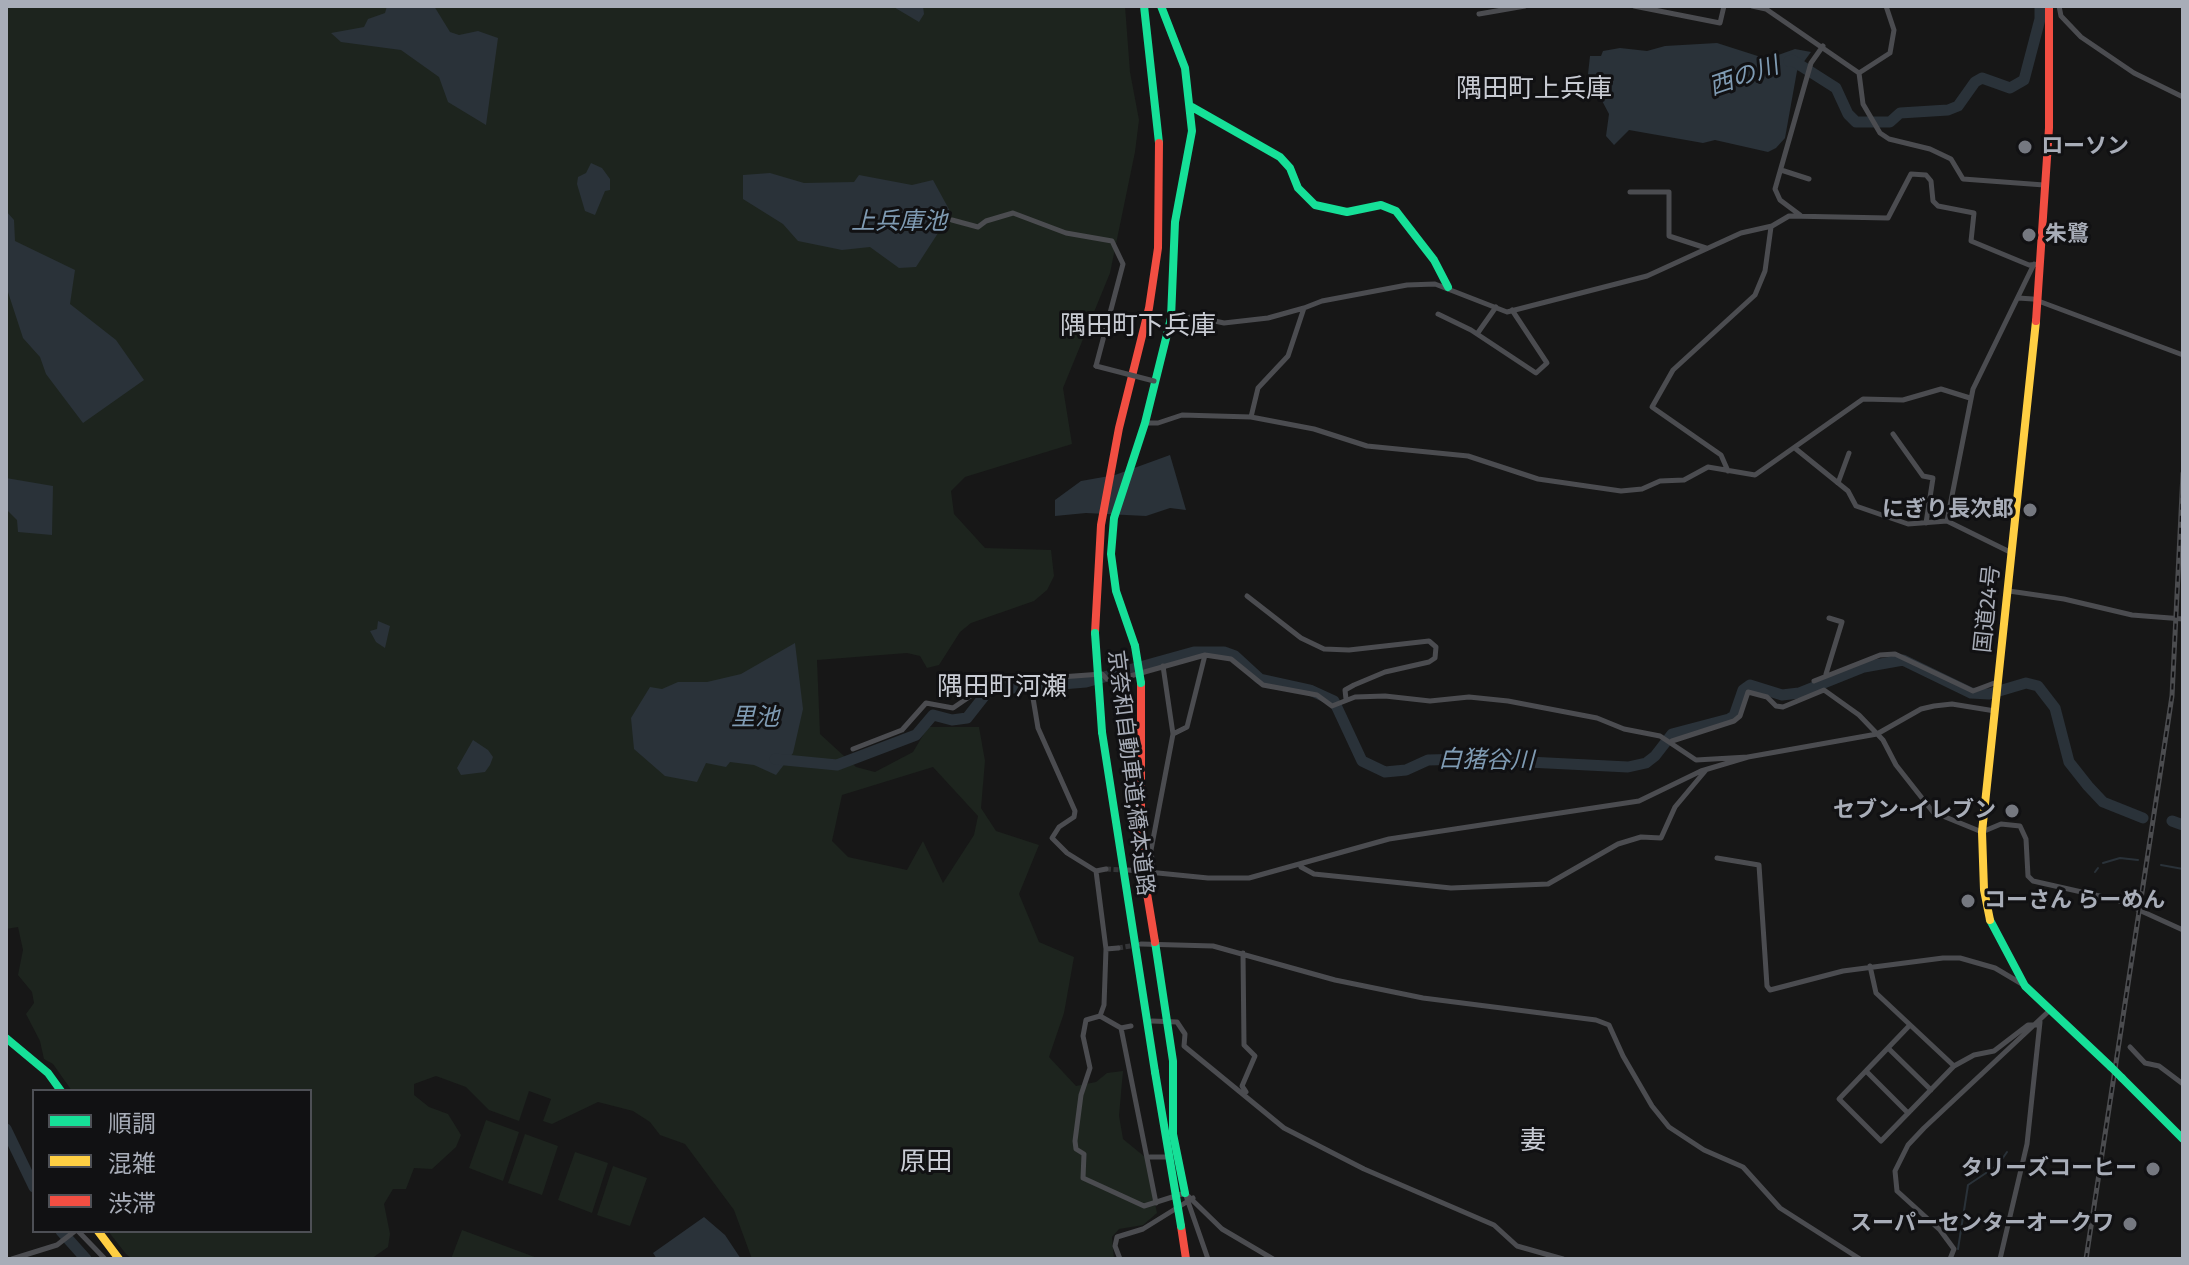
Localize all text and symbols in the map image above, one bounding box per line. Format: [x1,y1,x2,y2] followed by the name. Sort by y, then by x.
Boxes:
[1705,52,1783,102] water label: 西の川
[1456,74,1612,106] district label: 隅田町上兵庫
[2041,134,2129,160] place label: ローソン
[2016,138,2034,156] marker: ローソン
[851,208,947,236] water label: 上兵庫池
[2045,222,2089,248] place label: 朱鷺
[2020,226,2038,244] marker: 朱鷺
[1060,311,1216,343] district label: 隅田町下兵庫
[1882,497,2014,523] place label: にぎり長次郎
[2021,501,2039,519] marker: にぎり長次郎
[1970,564,2006,654] street label: 国道24号
[1102,649,1158,897] street label: 京奈和自動車道;橋本道路
[937,672,1067,704] district label: 隅田町河瀬
[731,704,779,732] water label: 里池
[1438,746,1534,776] water label: 白猪谷川
[1833,798,1996,824] place label: セブン-イレブン
[2003,802,2021,820] marker: セブン-イレブン
[1984,888,2165,914] place label: コーさん らーめん
[1959,892,1977,910] marker: コーさん らーめん
[32,1089,312,1233] legend
[108,1110,156,1138] text: 順調
[1520,1126,1546,1158] district label: 妻
[900,1147,952,1179] district label: 原田
[108,1150,156,1178] text: 混雑
[1961,1156,2137,1182] place label: タリーズコーヒー
[2144,1160,2162,1178] marker: タリーズコーヒー
[108,1190,156,1218] text: 渋滞
[1850,1211,2114,1237] place label: スーパーセンターオークワ
[2121,1215,2139,1233] marker: スーパーセンターオークワ

